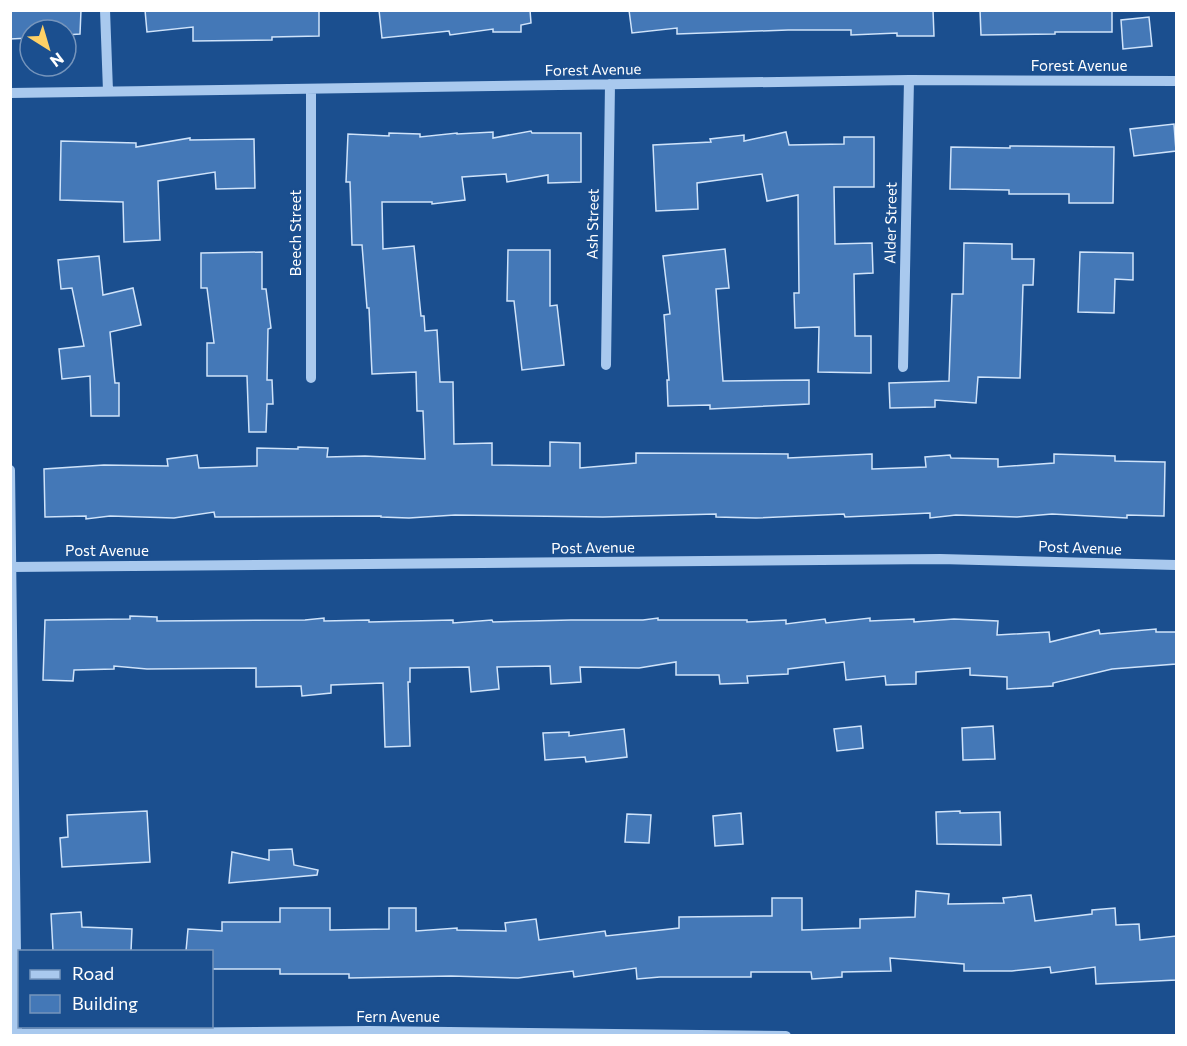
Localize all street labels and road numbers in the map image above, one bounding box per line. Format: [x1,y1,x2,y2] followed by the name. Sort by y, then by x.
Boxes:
[1031,56,1127,74] street label: Forest Avenue
[544,59,642,79] street label: Forest Avenue
[880,182,900,264] street label: Alder Street
[582,188,602,260] street label: Ash Street
[286,190,304,276] street label: Beech Street
[551,537,635,557] street label: Post Avenue
[1038,537,1122,557] street label: Post Avenue
[65,541,149,559] street label: Post Avenue
[356,1007,440,1025] street label: Fern Avenue

